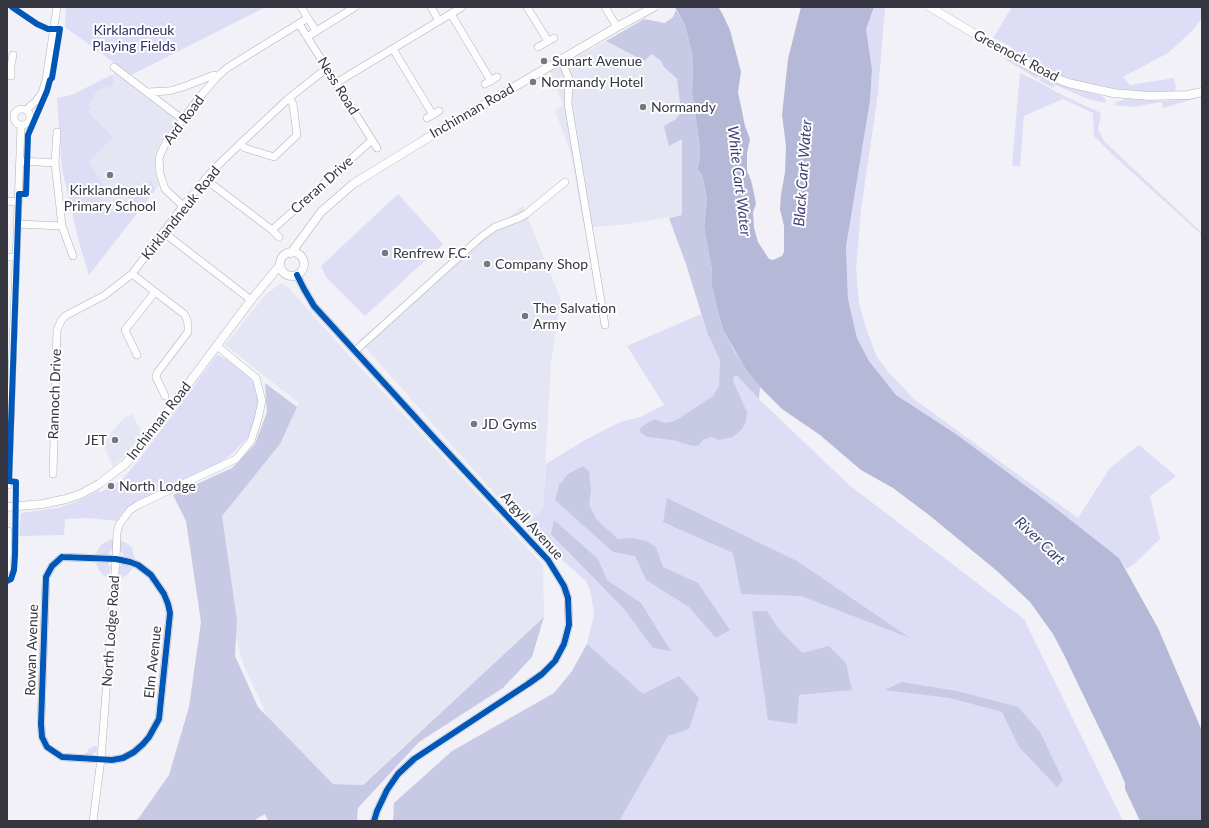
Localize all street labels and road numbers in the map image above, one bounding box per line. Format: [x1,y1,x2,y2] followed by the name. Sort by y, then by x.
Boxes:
[971,27,1061,85] street label: Greenock Road
[314,54,362,118] street label: Ness Road
[427,80,517,142] street label: Inchinnan Road
[160,92,208,148] street label: Ard Road
[287,153,357,217] street label: Creran Drive
[138,163,224,263] street label: Kirklandneuk Road
[45,348,65,440] street label: Rannoch Drive
[123,379,195,463] street label: Inchinnan Road
[497,489,567,563] street label: Argyll Avenue
[99,575,123,687] street label: North Lodge Road
[22,604,42,696] street label: Rowan Avenue
[141,625,165,699] street label: Elm Avenue

